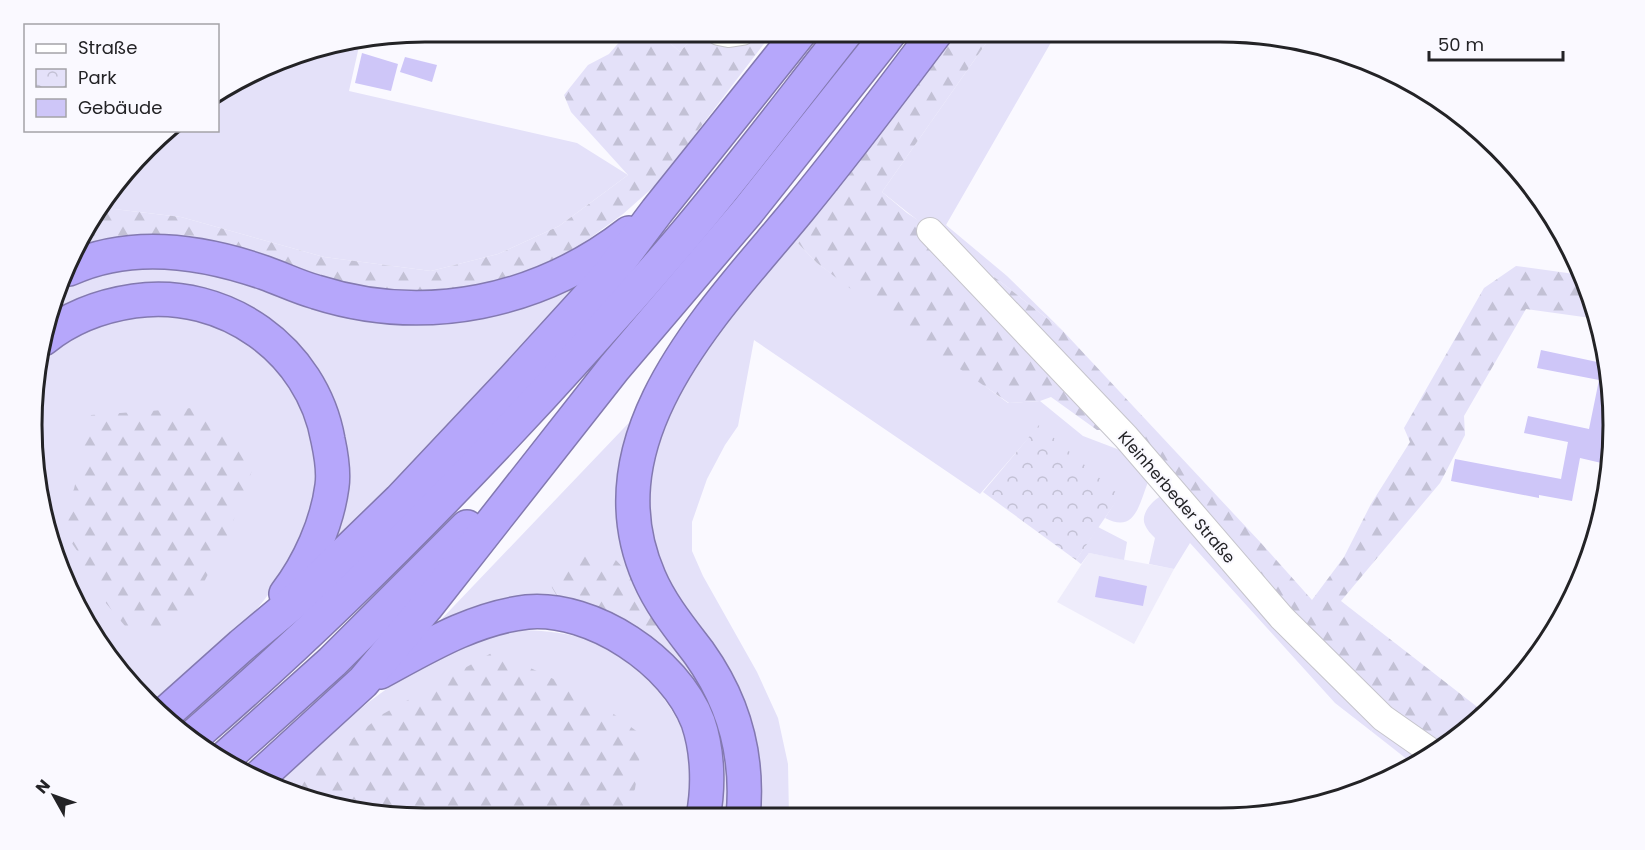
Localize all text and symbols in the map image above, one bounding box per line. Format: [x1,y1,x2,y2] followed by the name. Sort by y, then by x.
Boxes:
[24,24,219,132] legend
[1429,24,1562,62] scale bar
[1438,32,1484,57] text: 50 m
[78,35,137,60] text: Straße
[78,65,117,90] text: Park
[78,95,162,120] text: Gebäude
[1113,426,1241,568] street label: Kleinherbeder Straße
[24,766,84,826] north arrow
[30,775,56,799] text: N

